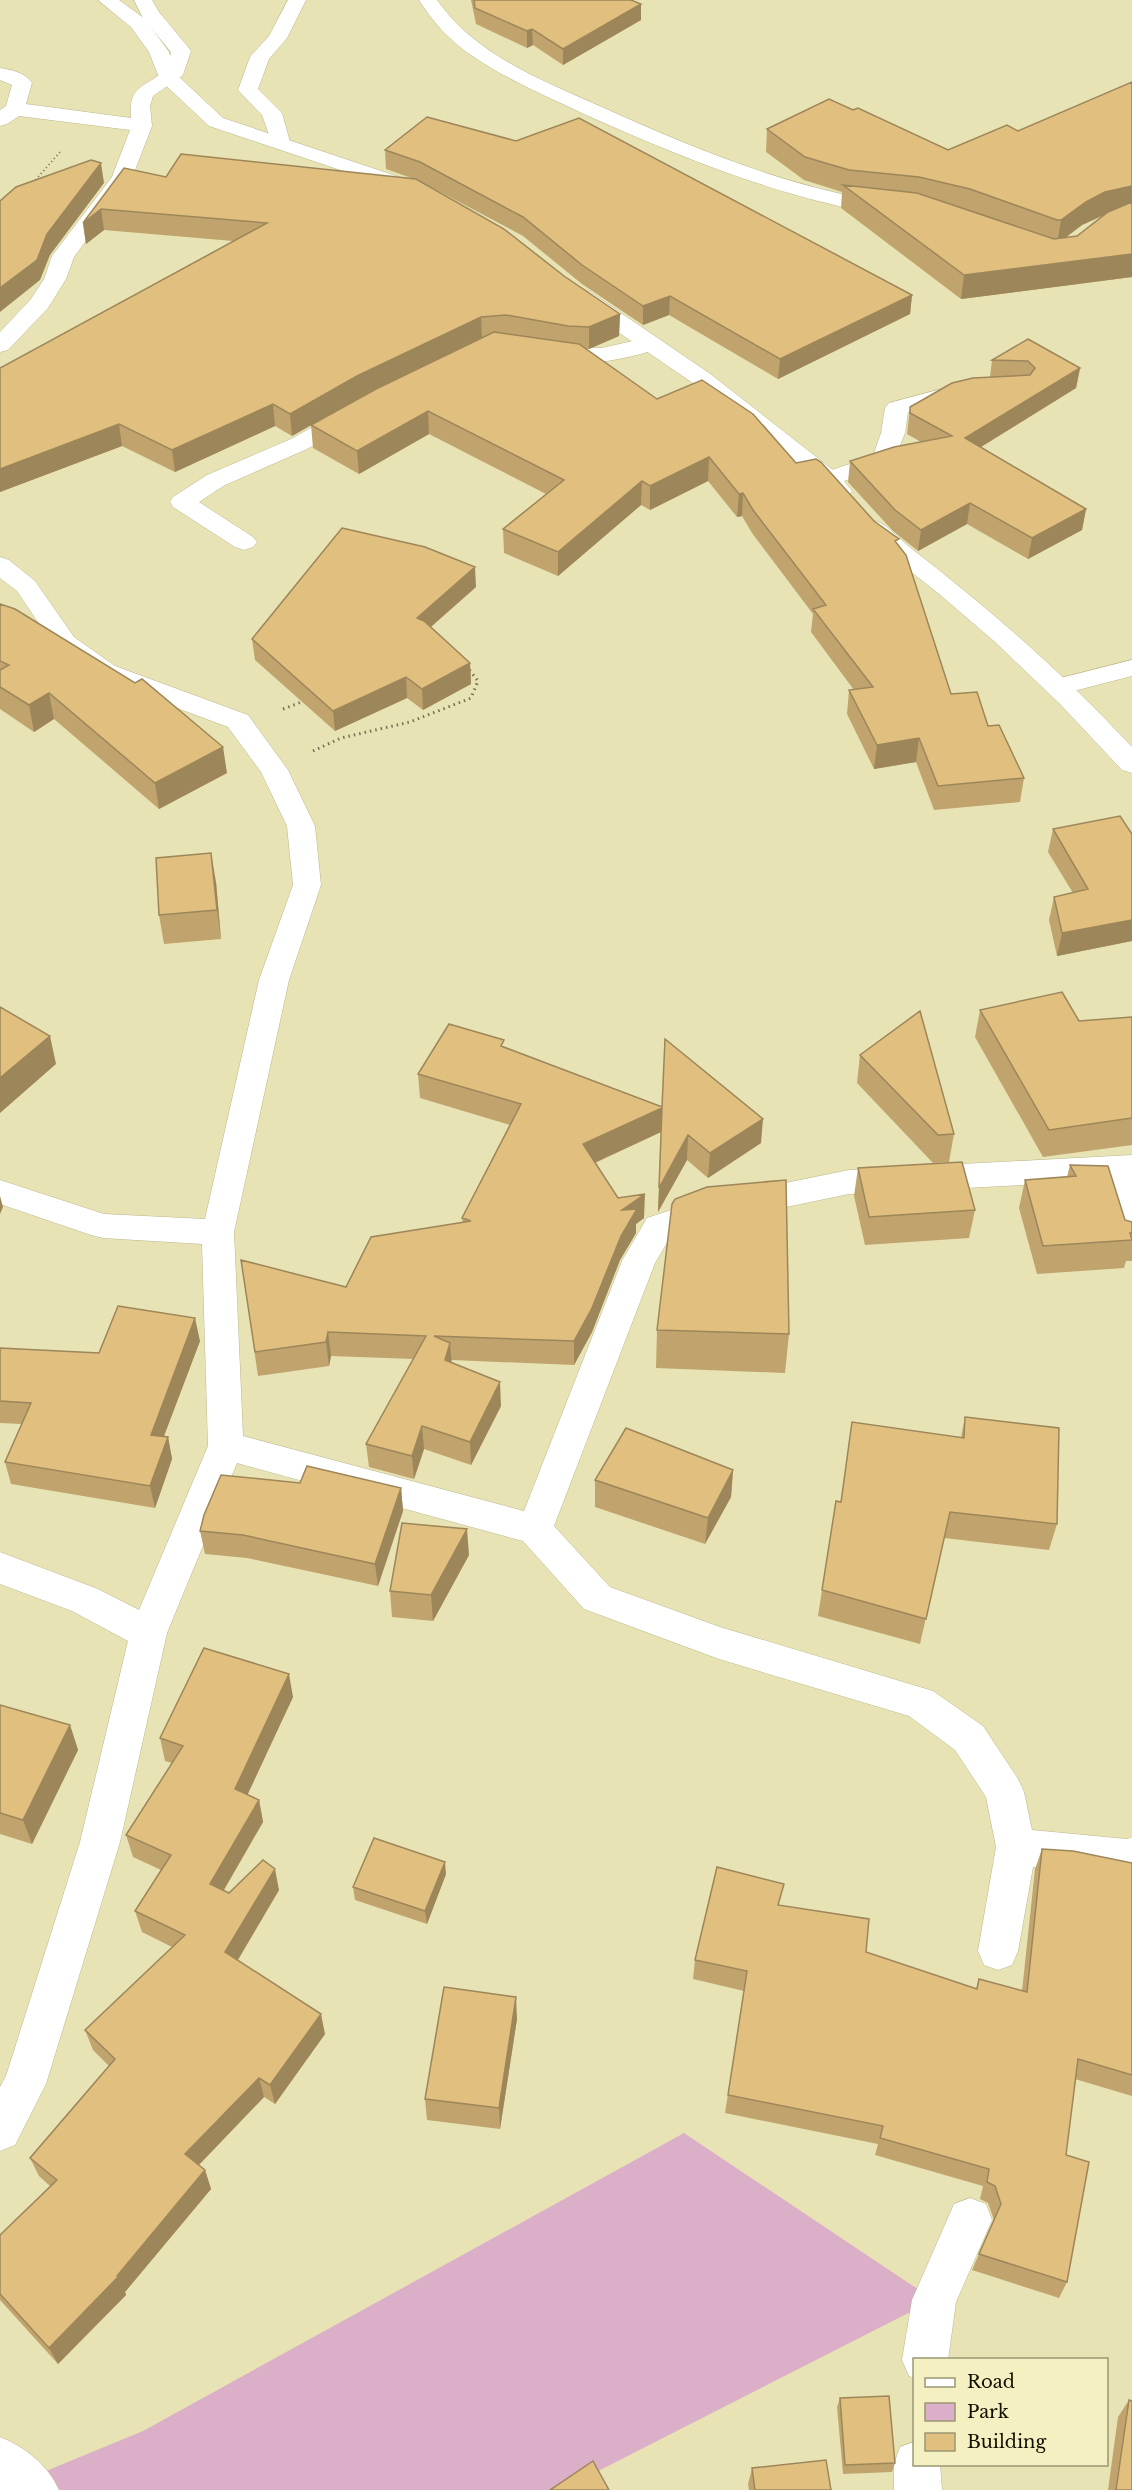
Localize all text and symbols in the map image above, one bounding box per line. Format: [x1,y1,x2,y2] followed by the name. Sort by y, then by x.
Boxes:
[913,2358,1108,2466] legend
[967,2371,1015,2393] text: Road
[967,2401,1009,2423] text: Park
[967,2431,1046,2453] text: Building

